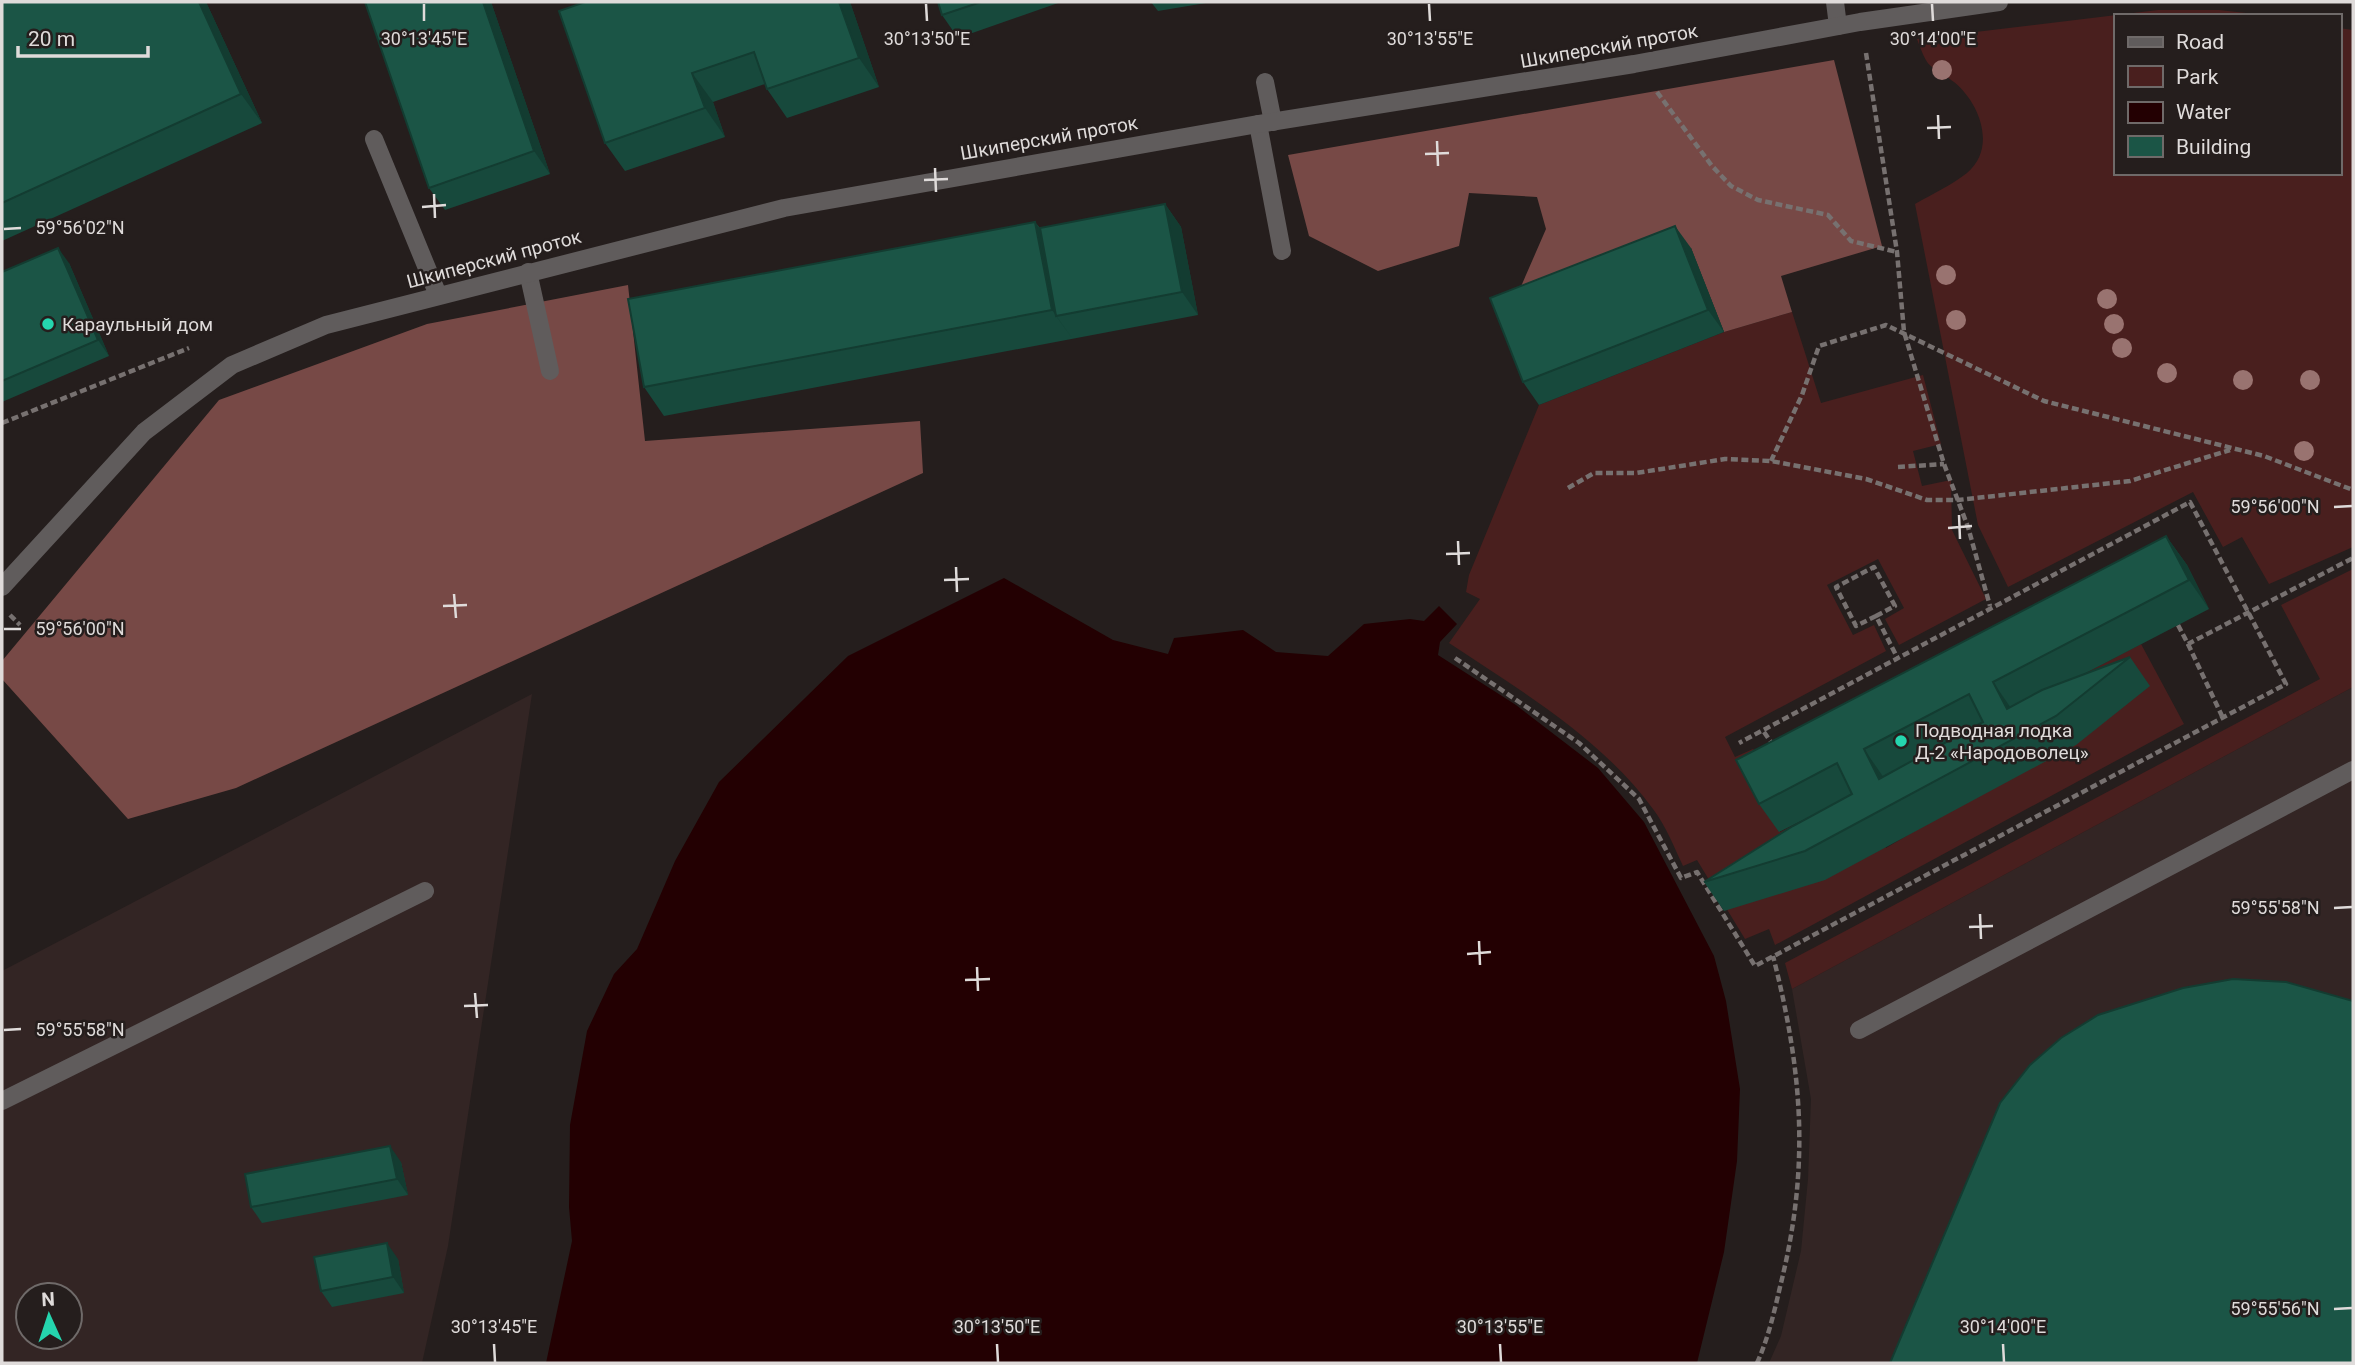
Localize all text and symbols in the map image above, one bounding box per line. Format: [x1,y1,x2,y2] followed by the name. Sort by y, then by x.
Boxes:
[18,14,147,58] scale bar
[2114,14,2341,175] legend
[1518,19,1700,73] street label: Шкиперский проток
[28,27,75,51] text: 20 m
[381,28,467,49] text: 30°13'45"E
[884,28,970,49] text: 30°13'50"E
[1387,28,1473,49] text: 30°13'55"E
[1890,28,1976,49] text: 30°14'00"E
[2176,30,2224,54] text: Road
[2176,65,2219,89] text: Park
[2176,100,2231,124] text: Water
[958,111,1140,165] street label: Шкиперский проток
[2176,135,2251,159] text: Building
[35,217,125,238] text: 59°56'02"N
[404,224,585,293] street label: Шкиперский проток
[62,313,213,336] place label: Караульный дом
[40,316,56,332] marker: Караульный дом
[2230,496,2320,517] text: 59°56'00"N
[35,618,125,639] text: 59°56'00"N
[1915,719,2089,764] place label: Подводная лодка Д-2 «Народоволец»
[1893,733,1909,749] marker: Подводная лодка Д-2 «Народоволец»
[2230,897,2320,918] text: 59°55'58"N
[35,1019,125,1040] text: 59°55'58"N
[14,1281,84,1351] north arrow
[41,1288,55,1311] text: N
[2230,1298,2320,1319] text: 59°55'56"N
[451,1316,537,1337] text: 30°13'45"E
[954,1316,1040,1337] text: 30°13'50"E
[1457,1316,1543,1337] text: 30°13'55"E
[1960,1316,2046,1337] text: 30°14'00"E

